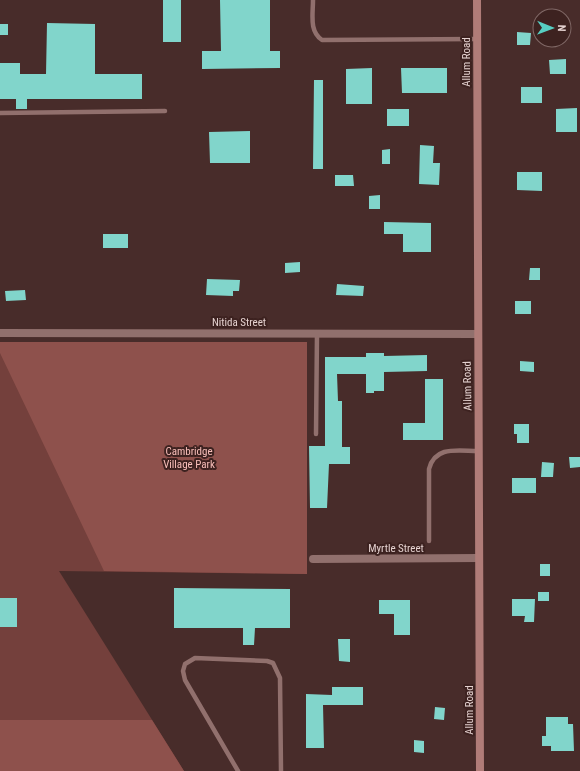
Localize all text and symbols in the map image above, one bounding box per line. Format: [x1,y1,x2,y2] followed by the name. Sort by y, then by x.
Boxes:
[532,8,572,48] north arrow
[555,25,568,32] text: N
[460,37,473,87] street label: Allum Road
[212,316,266,329] street label: Nitida Street
[461,361,474,411] street label: Allum Road
[163,445,215,471] park label: Cambridge Village Park
[368,542,424,555] street label: Myrtle Street
[463,685,476,735] street label: Allum Road

